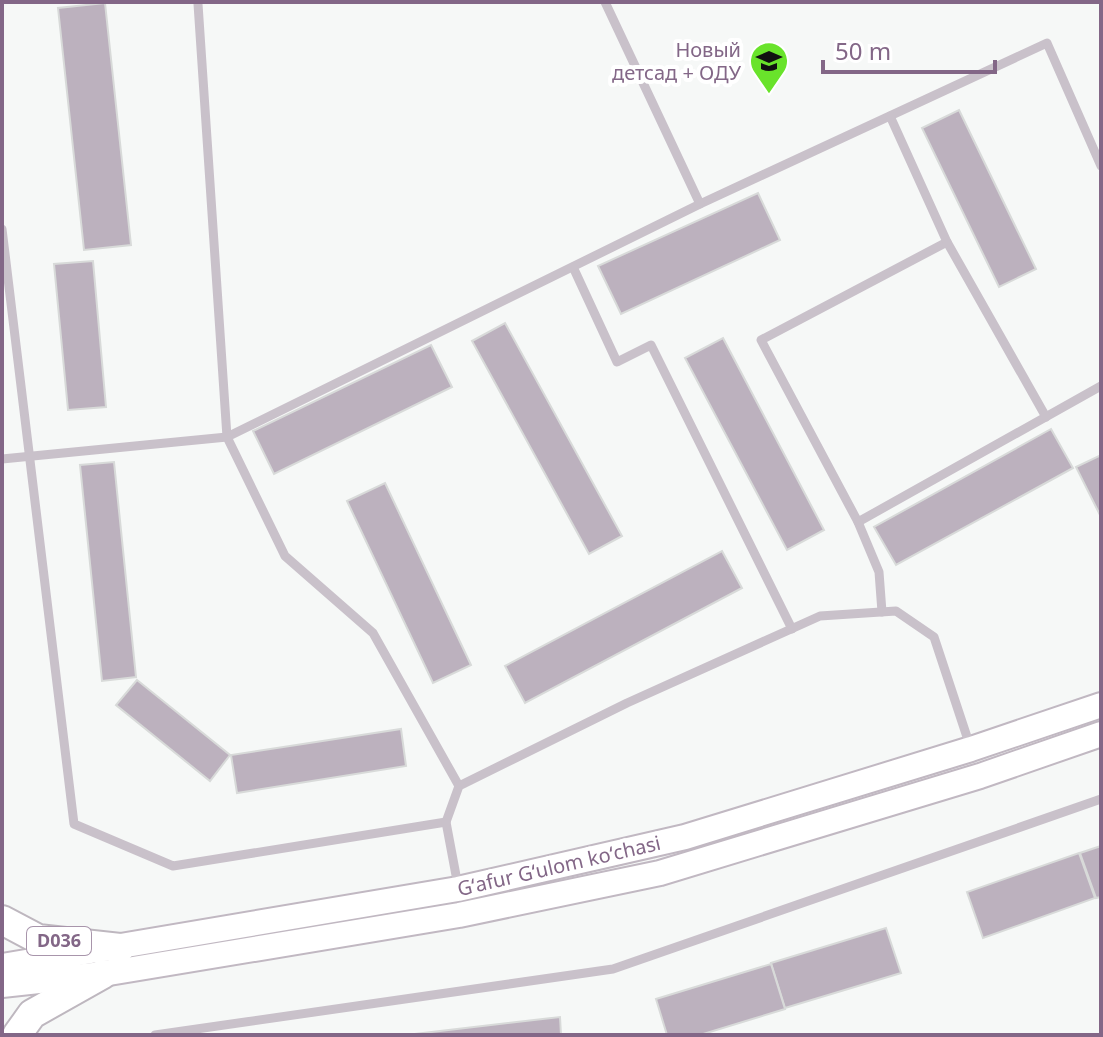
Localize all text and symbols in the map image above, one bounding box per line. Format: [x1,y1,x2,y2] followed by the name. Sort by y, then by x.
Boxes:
[823,24,995,74] scale bar
[835,34,891,67] text: 50 m
[612,36,742,86] place label: Новый детсад + ОДУ
[748,40,790,95] school or university icon: Новый детсад + ОДУ
[455,829,663,902] street label: Gʻafur Gʻulom koʻchasi
[27,927,91,955] road number: D036

